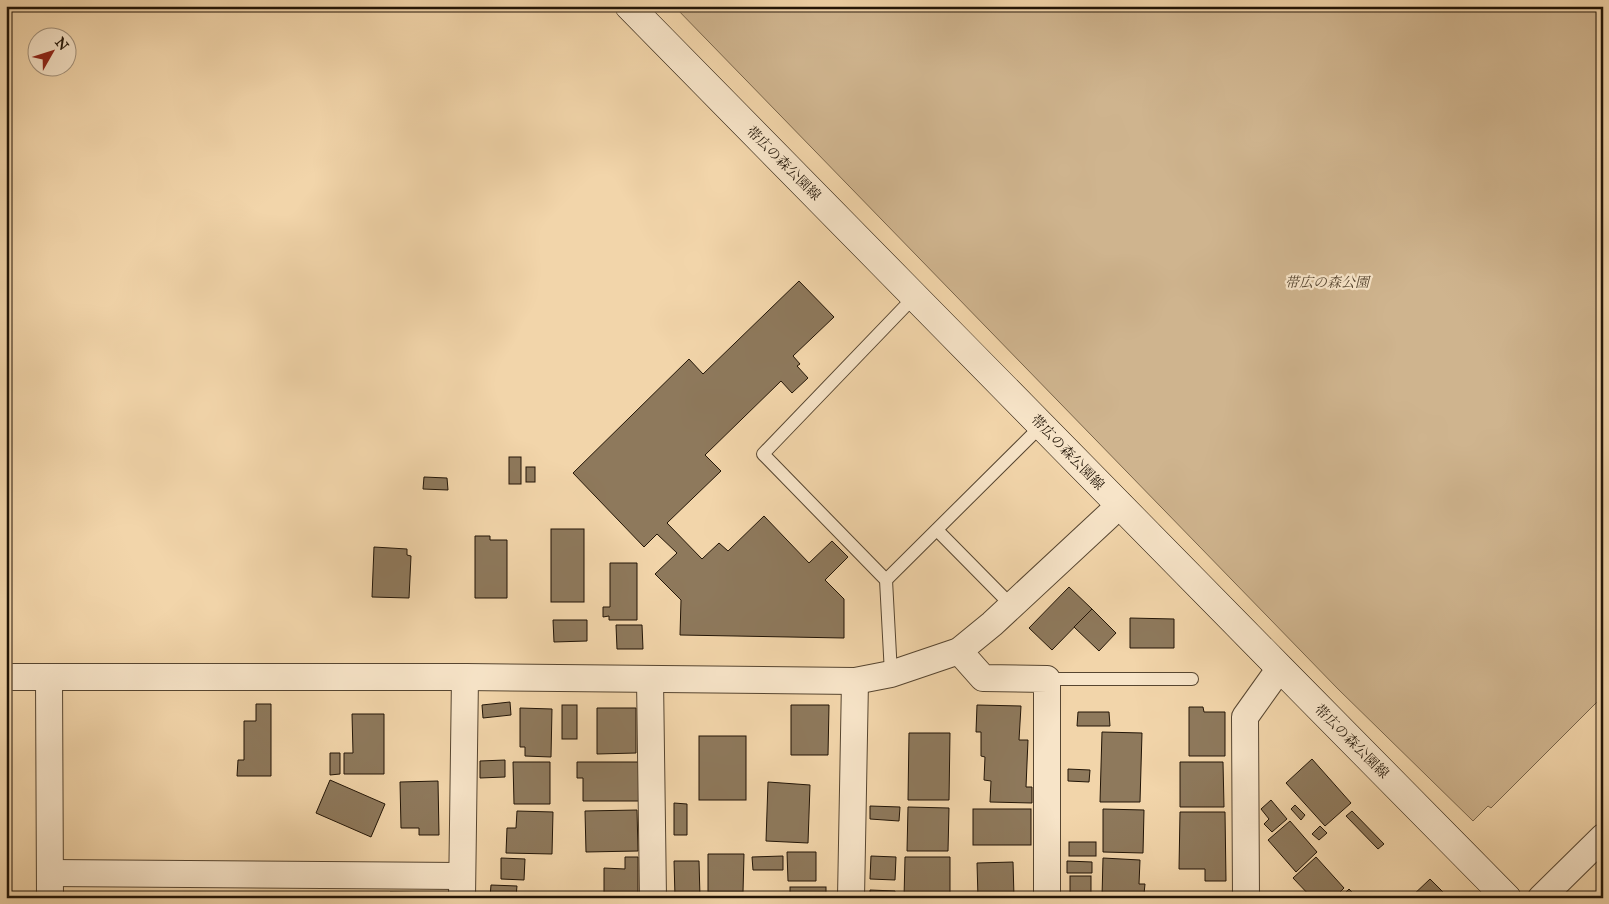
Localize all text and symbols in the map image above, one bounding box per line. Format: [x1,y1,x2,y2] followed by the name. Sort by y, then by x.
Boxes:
[28,28,78,78] north arrow
[51,34,72,54] text: N
[743,123,824,204] street label: 帯広の森公園線
[1285,274,1371,291] park label: 帯広の森公園
[1027,411,1108,493] street label: 帯広の森公園線
[1311,701,1392,782] street label: 帯広の森公園線

